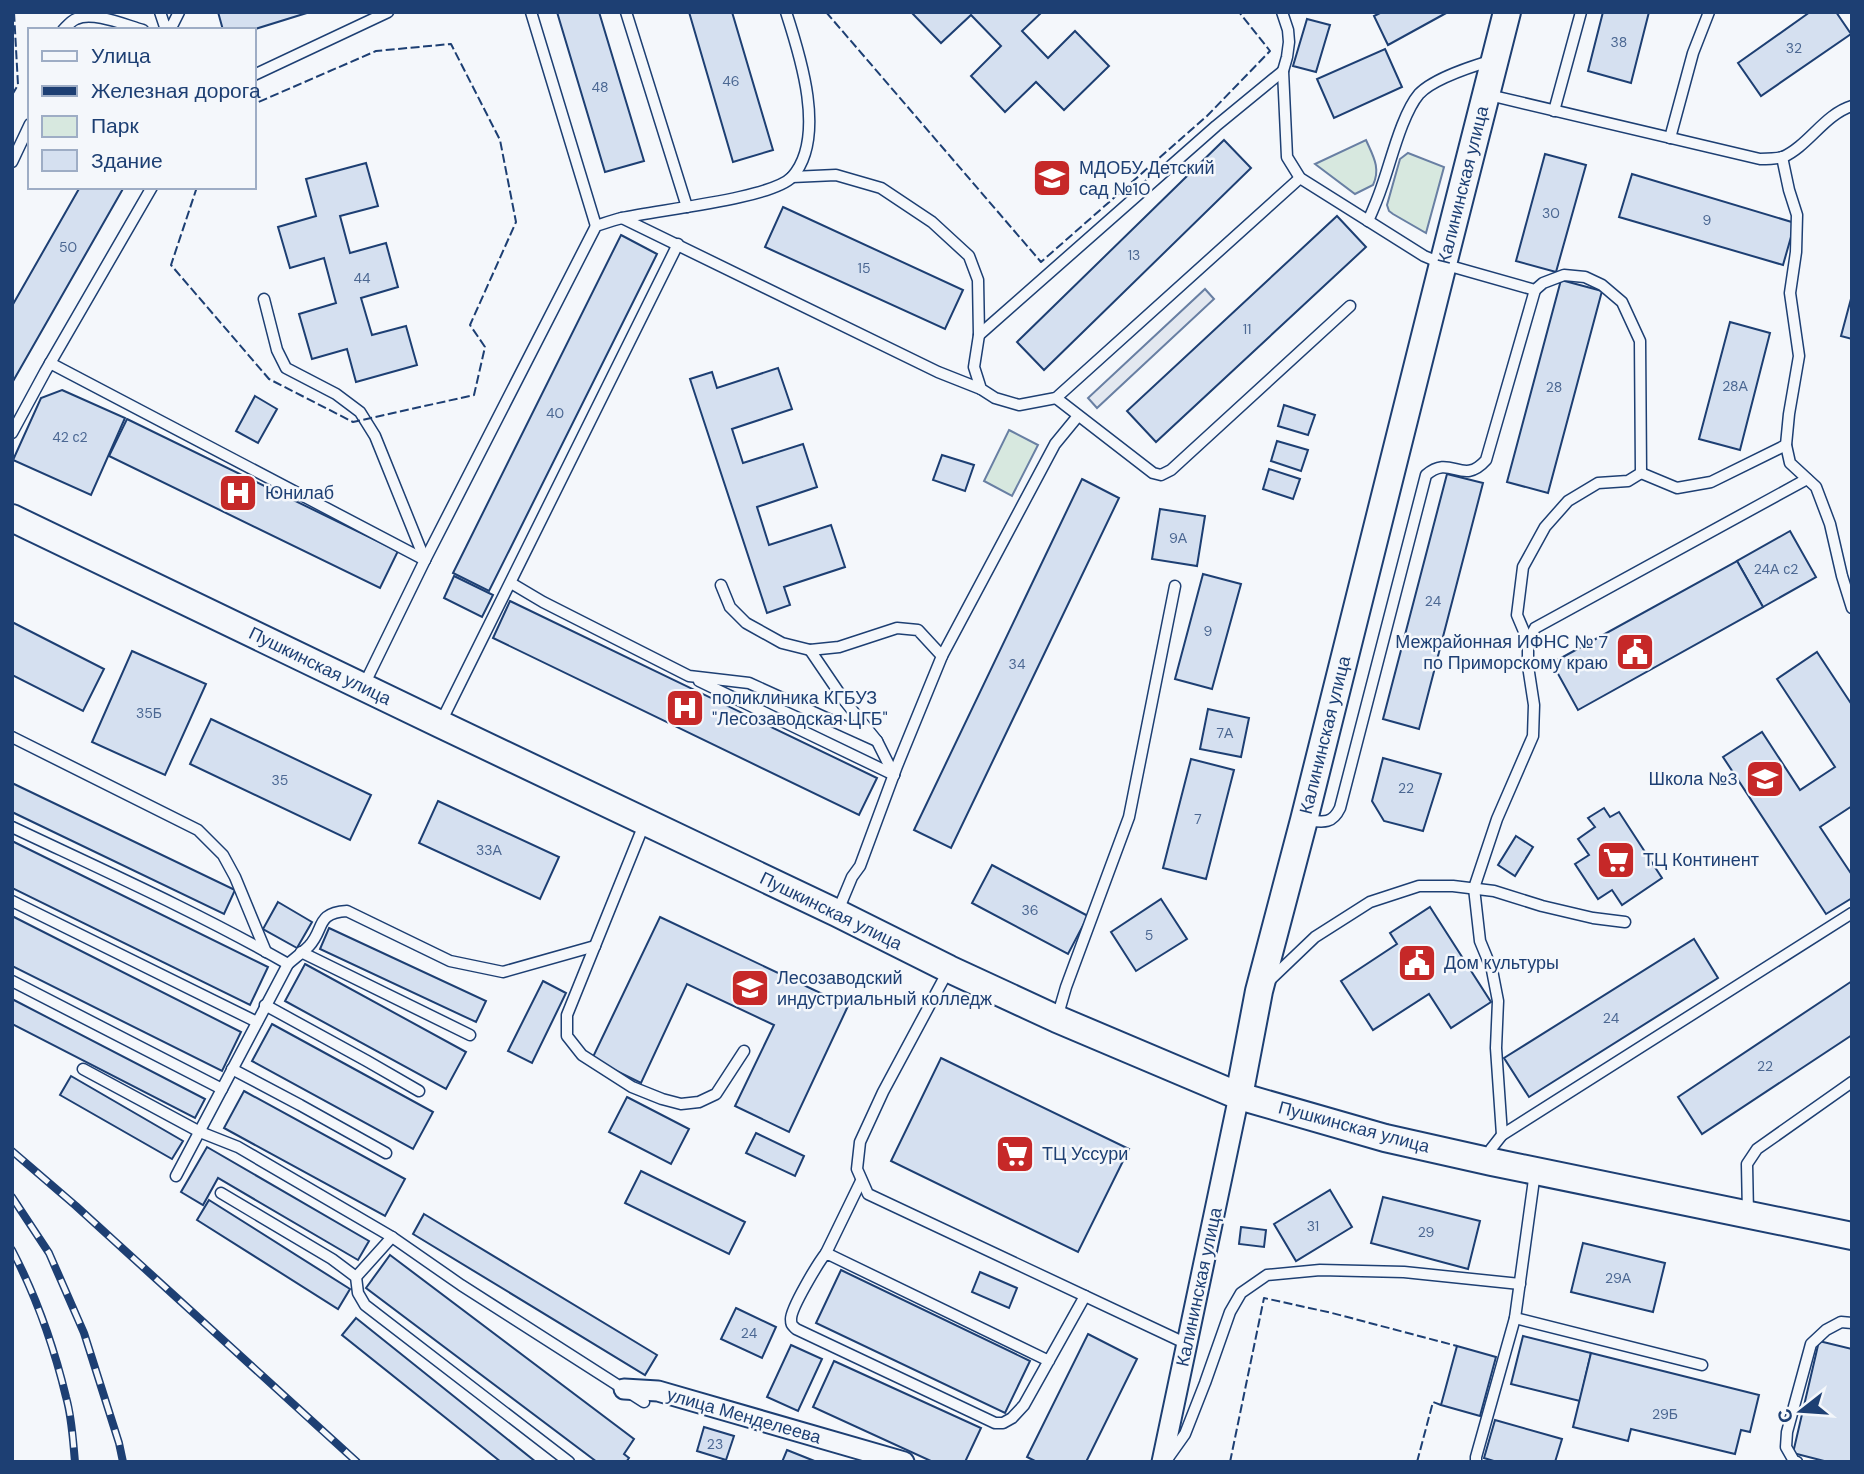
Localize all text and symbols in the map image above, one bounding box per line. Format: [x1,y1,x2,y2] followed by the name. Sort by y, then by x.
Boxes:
[28,28,256,189] legend
[1611,33,1627,51] house number: 38
[1786,39,1802,57] house number: 32
[91,42,151,70] text: Улица
[722,72,740,90] house number: 46
[91,77,261,105] text: Железная дорога
[591,78,609,96] house number: 48
[1432,102,1495,267] street label: Калининская улица
[91,112,139,140] text: Парк
[91,147,163,175] text: Здание
[1079,156,1214,201] place label: МДОБУ Детский сад №10
[1031,157,1073,199] school or university icon: МДОБУ Детский сад №10
[1542,204,1560,222] house number: 30
[1703,211,1712,229] house number: 9
[59,238,77,256] house number: 50
[1128,246,1140,264] house number: 13
[858,259,870,277] house number: 15
[354,269,371,287] house number: 44
[1243,320,1251,338] house number: 11
[1722,377,1748,395] house number: 28А
[1546,378,1562,396] house number: 28
[546,404,564,422] house number: 40
[52,428,88,446] house number: 42 с2
[217,472,259,514] hospital icon: Юнилаб
[265,481,334,505] place label: Юнилаб
[1169,529,1188,547] house number: 9А
[1754,560,1798,578] house number: 24А с2
[1425,592,1442,610] house number: 24
[245,621,396,711] street label: Пушкинская улица
[1204,622,1213,640] house number: 9
[1395,630,1608,675] place label: Межрайонная ИФНС № 7 по Приморскому краю
[1614,631,1656,673] public building icon: Межрайонная ИФНС № 7 по Приморскому краю
[1294,652,1357,817] street label: Калининская улица
[1009,655,1026,673] house number: 34
[712,686,888,731] place label: поликлиника КГБУЗ "Лесозаводская ЦГБ"
[664,687,706,729] hospital icon: поликлиника КГБУЗ "Лесозаводская ЦГБ"
[136,704,162,722] house number: 35Б
[1217,724,1234,742] house number: 7А
[1744,758,1786,800] school or university icon: Школа №3
[1649,767,1738,791] place label: Школа №3
[272,771,288,789] house number: 35
[1398,779,1414,797] house number: 22
[1194,810,1202,828] house number: 7
[1595,839,1637,881] supermarket icon: ТЦ Континент
[476,841,503,859] house number: 33А
[1643,848,1759,872] place label: ТЦ Континент
[756,866,907,956] street label: Пушкинская улица
[1021,901,1039,919] house number: 36
[1145,926,1153,944] house number: 5
[1396,942,1438,984] public building icon: Дом культуры
[1444,951,1559,975] place label: Дом культуры
[777,966,992,1011] place label: Лесозаводский индустриальный колледж
[729,967,771,1009] school or university icon: Лесозаводский индустриальный колледж
[1603,1009,1620,1027] house number: 24
[1757,1057,1773,1075] house number: 22
[1276,1095,1433,1159] street label: Пушкинская улица
[994,1133,1036,1175] supermarket icon: ТЦ Уссури
[1042,1142,1128,1166] place label: ТЦ Уссури
[1170,1204,1228,1369] street label: Калининская улица
[1307,1217,1319,1235] house number: 31
[1418,1223,1435,1241] house number: 29
[1605,1269,1632,1287] house number: 29А
[741,1324,758,1342] house number: 24
[1766,1376,1836,1446] north arrow
[664,1383,825,1450] street label: улица Менделеева
[1652,1405,1678,1423] house number: 29Б
[1771,1405,1799,1426] text: С
[707,1435,723,1453] house number: 23

